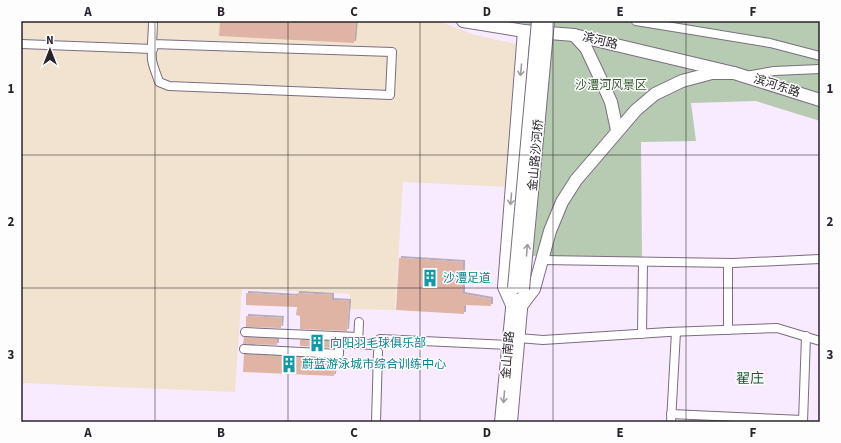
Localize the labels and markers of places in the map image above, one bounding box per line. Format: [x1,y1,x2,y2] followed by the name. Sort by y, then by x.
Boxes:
[420,268,440,288] building icon: 沙澧足道
[443,270,491,287] place label: 沙澧足道
[307,333,327,353] building icon: 向阳羽毛球俱乐部
[330,335,426,352] place label: 向阳羽毛球俱乐部
[279,354,299,374] building icon: 蔚蓝游泳城市综合训练中心
[302,356,446,373] place label: 蔚蓝游泳城市综合训练中心

